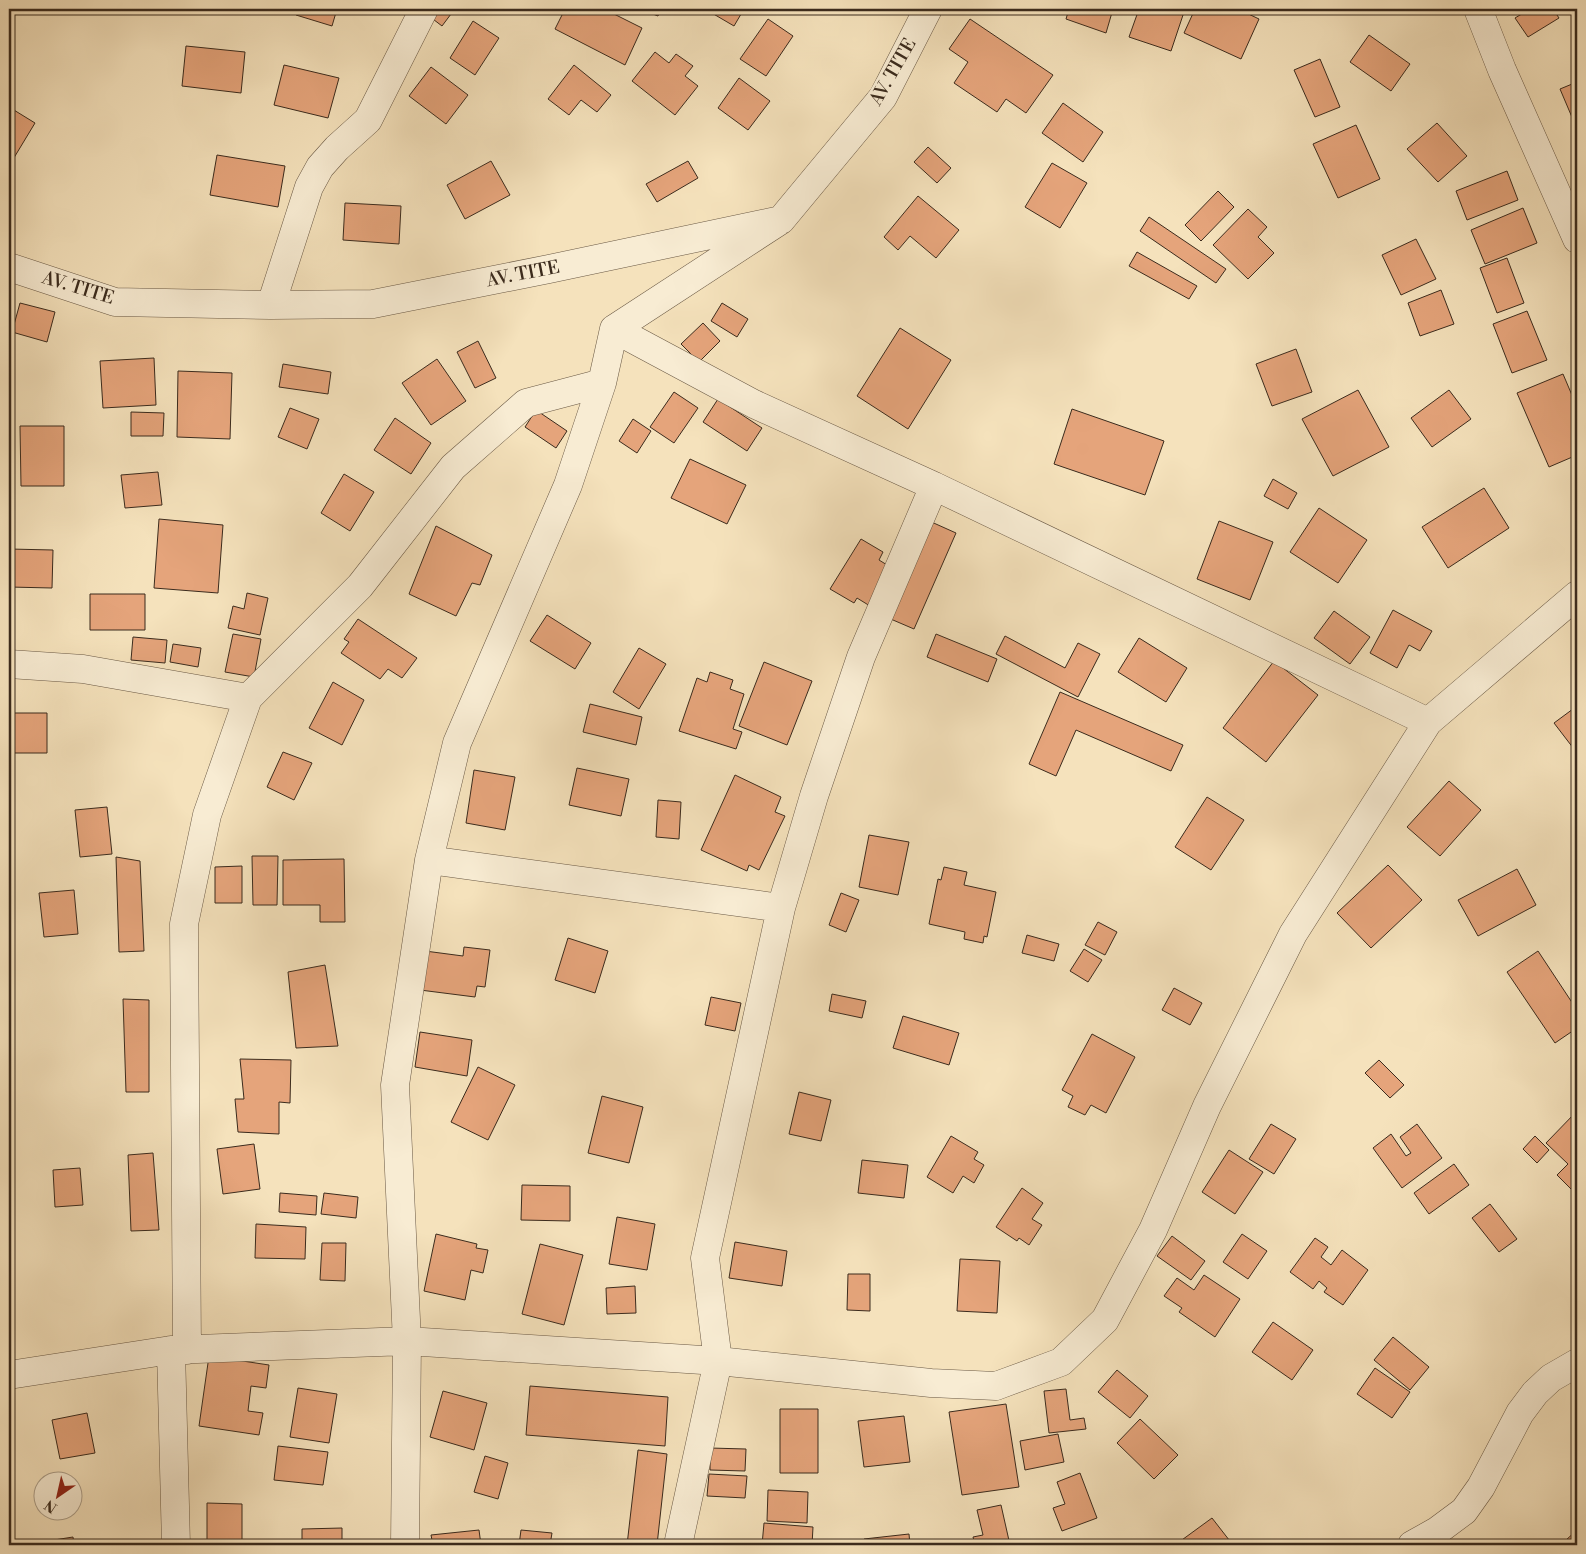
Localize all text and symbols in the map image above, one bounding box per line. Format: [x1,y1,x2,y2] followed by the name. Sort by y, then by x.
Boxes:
[864,34,921,111] street label: AV. TITE
[483,256,562,293] street label: AV. TITE
[38,266,117,310] street label: AV. TITE
[32,1472,82,1522] north arrow
[42,1495,61,1517] text: N

